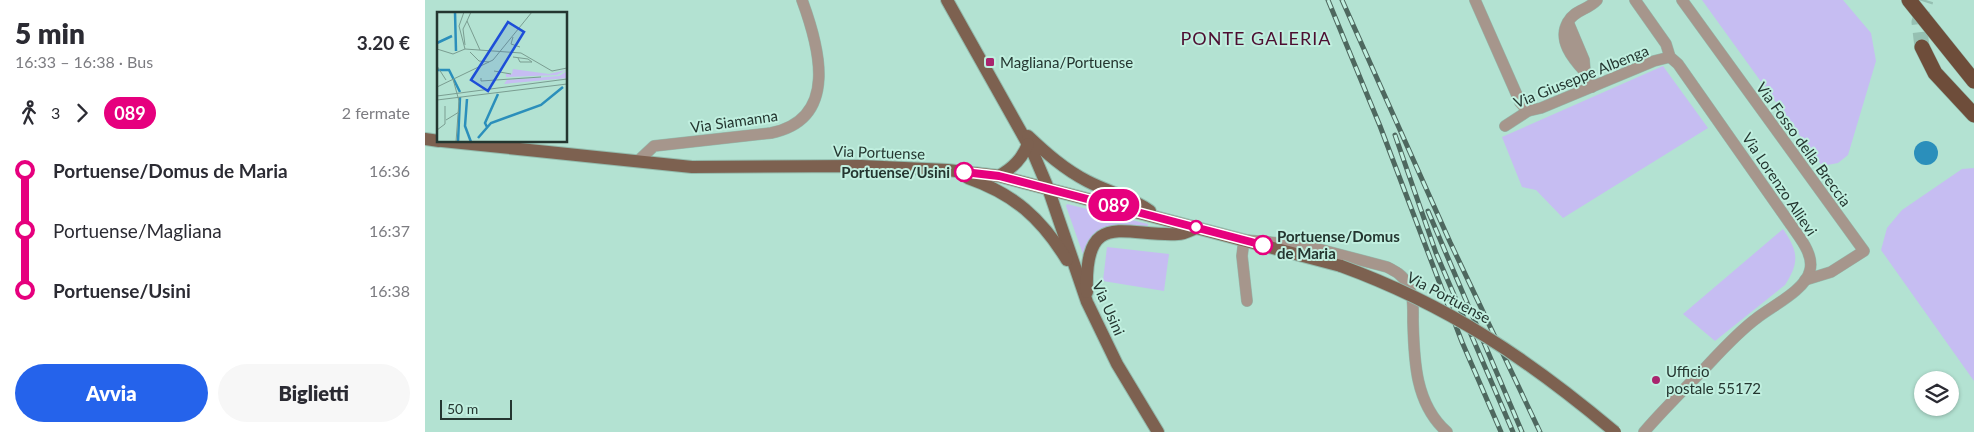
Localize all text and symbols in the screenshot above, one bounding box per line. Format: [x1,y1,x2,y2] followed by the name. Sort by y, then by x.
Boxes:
[437,12,567,142] inset map
[15,16,85,50] text: 5 min
[1181,27,1331,49] district label: PONTE GALERIA
[357,31,410,54] text: 3.20 €
[1511,41,1651,111] street label: Via Giuseppe Albenga
[15,52,153,71] text: 16:33 – 16:38 · Bus
[1000,53,1133,71] place label: Magliana/Portuense
[984,56,996,68] marker: Magliana/Portuense
[1753,78,1855,210] street label: Via Fosso della Breccia
[15,99,43,127] icon: walk
[68,99,96,127] icon: forward
[114,102,146,124] text: 089
[51,103,60,122] text: 3
[342,103,410,122] text: 2 fermate
[689,106,779,136] street label: Via Siamanna
[1739,129,1821,239] street label: Via Lorenzo Allievi
[833,141,925,163] street label: Via Portuense
[53,159,288,182] text: Portuense/Domus de Maria
[369,161,410,180] text: 16:36
[954,162,974,182] marker: Portuense/Usini
[841,163,950,181] place label: Portuense/Usini
[1085,189,1143,221] line badge: 089
[1098,194,1130,216] text: 089
[53,219,222,242] text: Portuense/Magliana
[1189,220,1203,234] unlabelled marker
[369,221,410,240] text: 16:37
[1277,227,1400,262] place label: Portuense/Domus de Maria
[1253,235,1273,255] marker: Portuense/Domus de Maria
[1404,267,1494,327] street label: Via Portuense
[1089,278,1129,338] street label: Via Usini
[53,279,191,302] text: Portuense/Usini
[369,281,410,300] text: 16:38
[1666,362,1761,397] place label: Ufficio postale 55172
[15,364,208,422] button: Avvia
[218,364,410,422] button: Biglietti
[1914,371,1959,416] map controls
[1914,371,1959,416] button: layers
[1650,374,1662,386] marker: Ufficio postale 55172
[440,397,513,420] scale bar
[447,400,478,417] text: 50 m

